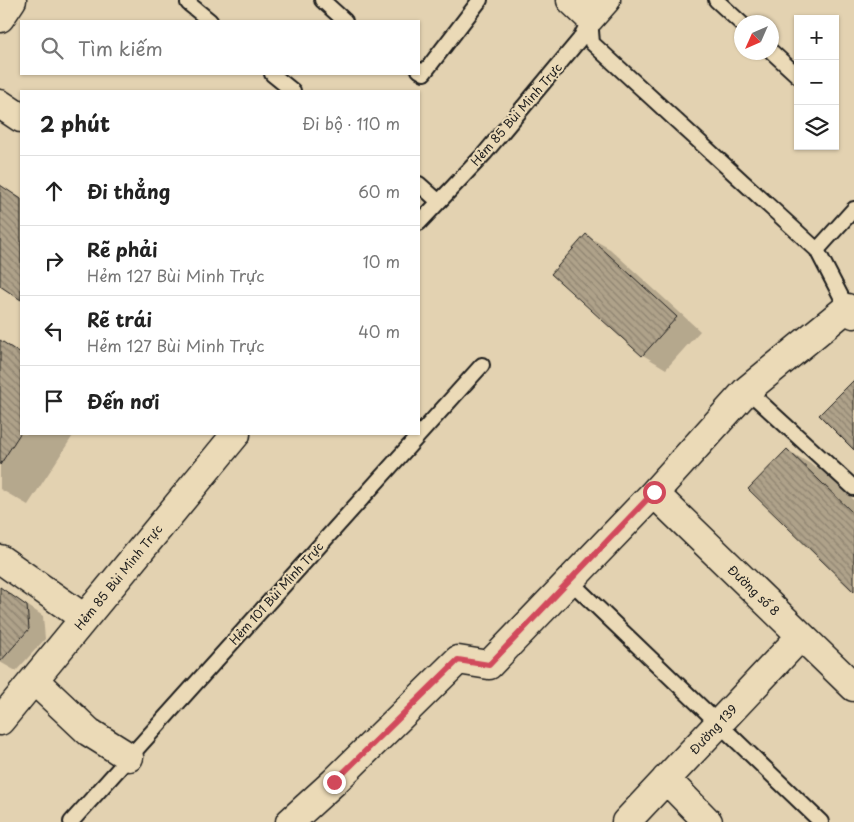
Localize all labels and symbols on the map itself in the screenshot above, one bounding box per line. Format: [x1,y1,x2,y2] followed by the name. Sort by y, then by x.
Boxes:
[734,15,779,60] north arrow
[466,59,566,169] street label: Hẻm 85 Bùi Minh Trực
[643,481,666,504] route start
[70,520,166,634] street label: Hẻm 85 Bùi Minh Trực
[225,538,327,648] street label: Hẻm 101 Bùi Minh Trực
[724,561,784,620] street label: Đường số 8
[685,700,741,758] street label: Đường 139
[323,771,346,794] route end

